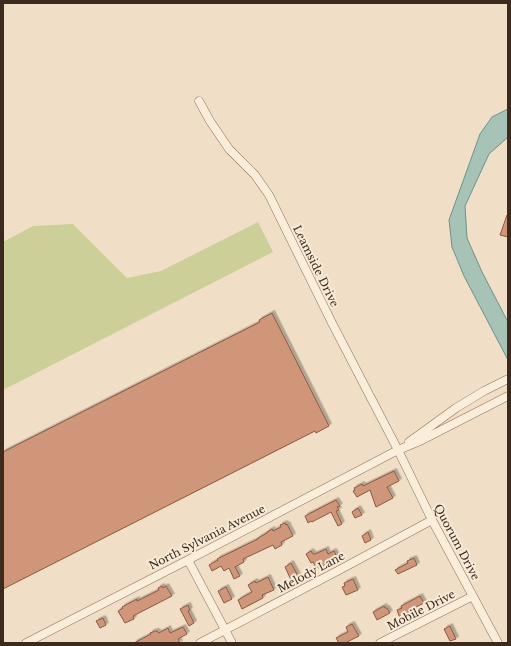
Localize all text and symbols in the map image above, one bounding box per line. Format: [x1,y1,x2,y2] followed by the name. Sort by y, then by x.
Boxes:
[290,223,342,309] street label: Leamside Drive
[146,502,268,572] street label: North Sylvania Avenue
[431,502,483,582] street label: Quorum Drive
[275,548,347,596] street label: Melody Lane
[385,587,457,633] street label: Mobile Drive

